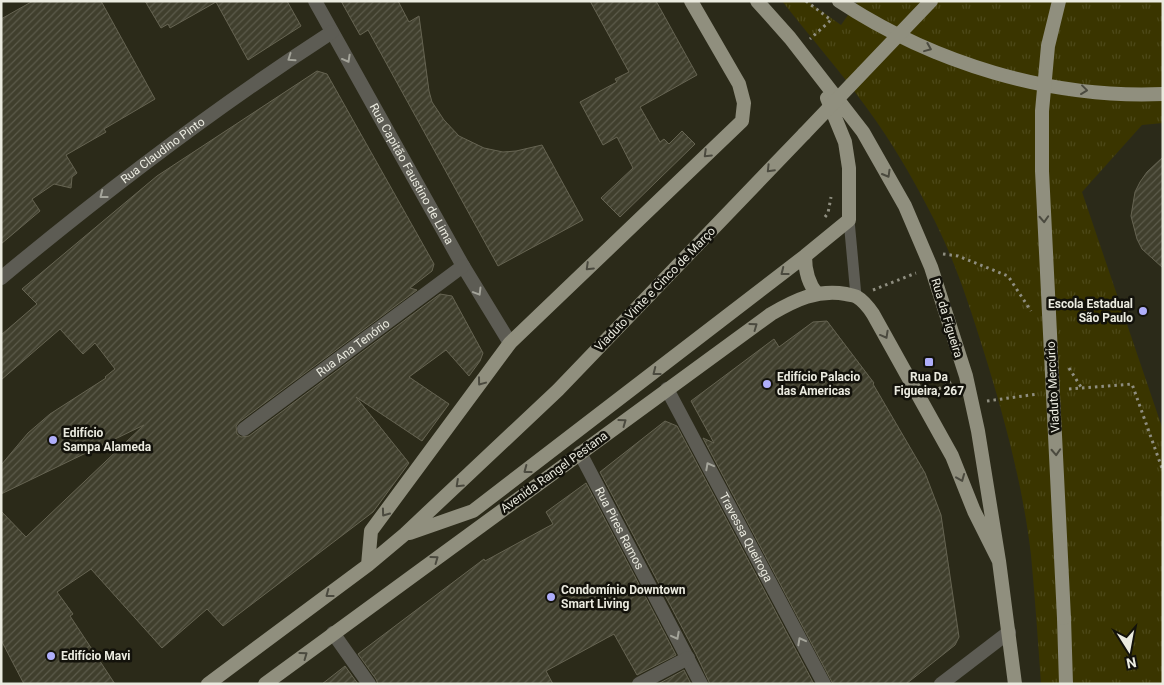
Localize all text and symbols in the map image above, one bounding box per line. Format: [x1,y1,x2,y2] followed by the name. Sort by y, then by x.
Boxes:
[923,42,932,53] one-way arrow
[288,52,297,61] one-way arrow
[341,54,351,63] one-way arrow
[1081,84,1089,95] one-way arrow
[367,101,457,247] street label: Rua Capitão Faustino de Lima
[118,114,208,186] street label: Rua Claudino Pinto
[703,148,712,157] one-way arrow
[767,163,776,172] one-way arrow
[881,169,891,178] one-way arrow
[99,189,109,198] one-way arrow
[1039,216,1050,224] one-way arrow
[592,224,718,354] street label: Viaduto Vinte e Cinco de Março
[586,261,595,270] one-way arrow
[781,267,790,275] one-way arrow
[928,277,966,359] street label: Rua da Figueira
[472,287,482,296] one-way arrow
[1048,297,1133,325] place label: Escola Estadual São Paulo
[1137,305,1149,317] marker: Escola Estadual São Paulo
[314,316,393,380] street label: Rua Ana Tenório
[748,323,758,332] one-way arrow
[879,329,889,338] one-way arrow
[1044,341,1062,433] street label: Viaduto Mercúrio
[923,356,935,368] marker: Rua Da Figueira, 267
[652,366,661,375] one-way arrow
[777,370,860,398] place label: Edifício Palacio das Americas
[894,370,964,398] place label: Rua Da Figueira, 267
[478,376,486,385] one-way arrow
[761,378,773,390] marker: Edifício Palacio das Americas
[617,419,627,428] one-way arrow
[63,426,152,454] place label: Edifício Sampa Alameda
[498,429,610,515] street label: Avenida Rangel Pestana
[47,434,59,446] marker: Edifício Sampa Alameda
[1050,448,1061,456] one-way arrow
[705,463,715,472] one-way arrow
[524,465,533,473] one-way arrow
[955,473,965,482] one-way arrow
[456,478,465,487] one-way arrow
[592,485,647,572] street label: Rua Pires Ramos
[716,490,775,584] street label: Travessa Queiroga
[382,507,391,517] one-way arrow
[429,556,439,565] one-way arrow
[561,583,686,611] place label: Condomínio Downtown Smart Living
[325,588,335,597] one-way arrow
[545,591,557,603] marker: Condomínio Downtown Smart Living
[1104,625,1154,675] north arrow
[670,631,680,640] one-way arrow
[797,637,807,646] one-way arrow
[61,649,130,663] place label: Edifício Mavi
[45,650,57,662] marker: Edifício Mavi
[298,652,308,661] one-way arrow
[1125,654,1138,672] text: N

